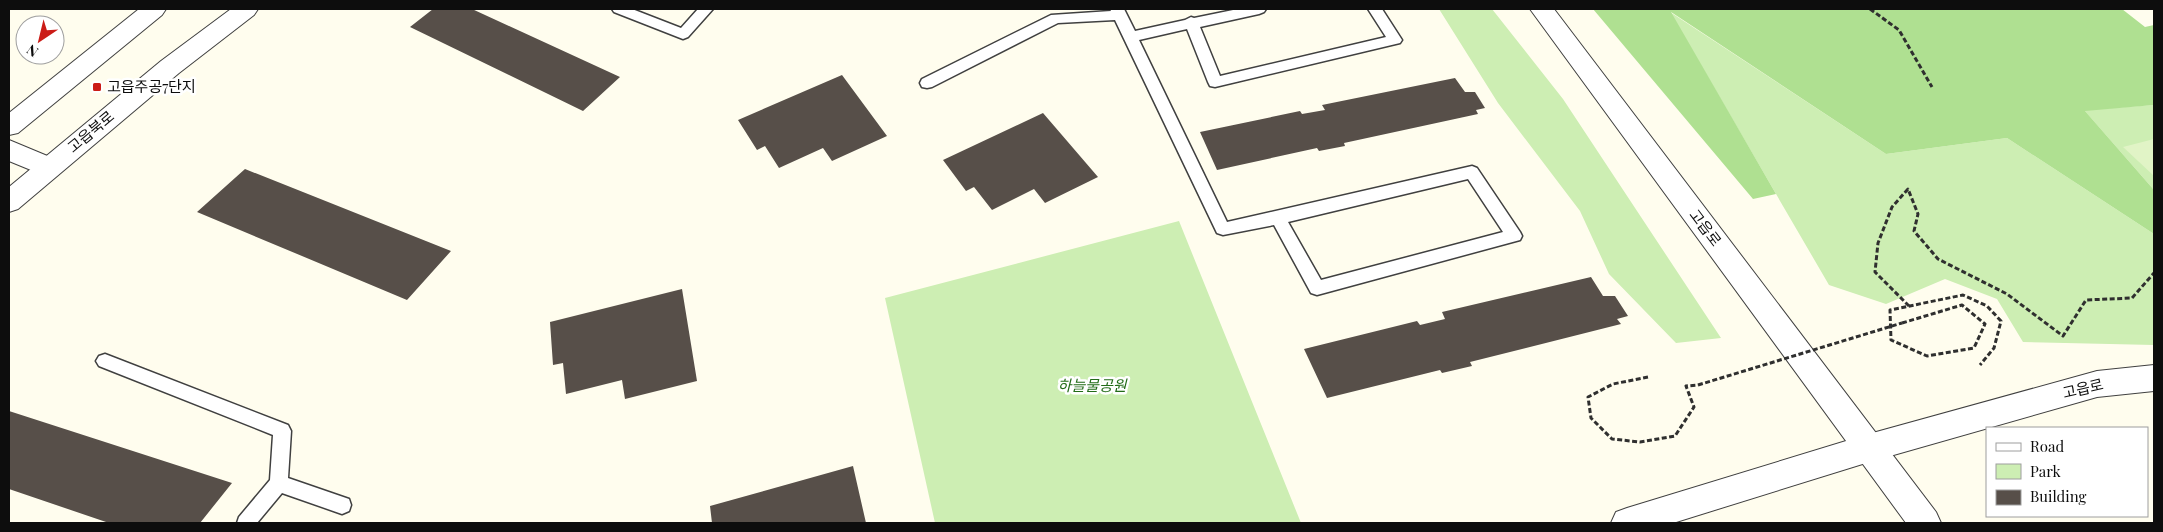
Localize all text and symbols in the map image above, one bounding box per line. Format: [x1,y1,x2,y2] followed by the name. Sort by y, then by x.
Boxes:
[15,15,65,65] north arrow
[23,40,42,62] text: N
[107,76,196,96] place label: 고읍주공7단지
[91,81,103,93] marker: 고읍주공7단지
[63,106,118,157] street label: 고읍북로
[1685,205,1726,250] street label: 고읍로
[2060,374,2105,402] street label: 고읍로
[1057,375,1128,395] park label: 하늘물공원
[1986,427,2148,517] legend
[2030,436,2064,456] text: Road
[2030,461,2062,481] text: Park
[2030,486,2087,506] text: Building

